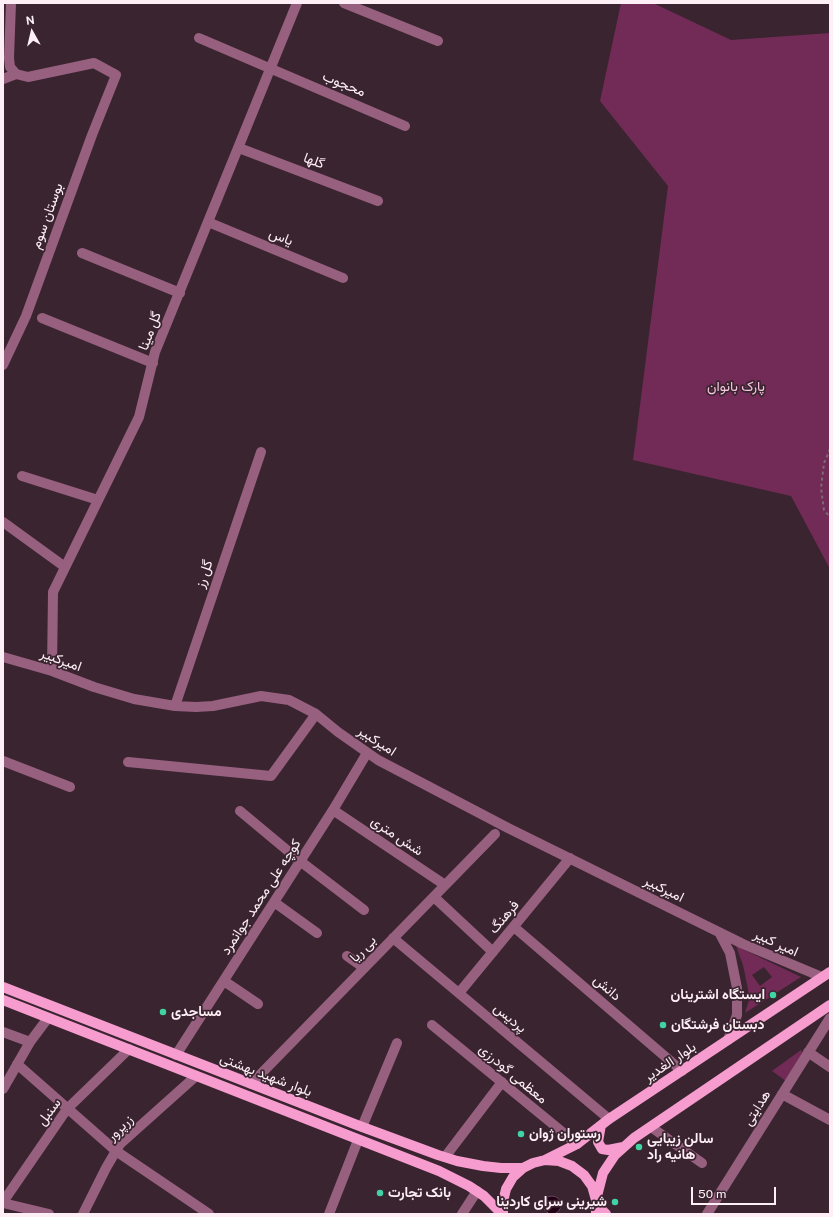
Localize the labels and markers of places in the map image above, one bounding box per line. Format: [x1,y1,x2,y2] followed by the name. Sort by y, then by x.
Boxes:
[671,987,765,1003] place label: ایستگاه اشترینان
[768,990,778,1000] marker: ایستگاه اشترینان
[171,1004,221,1020] place label: مساجدی
[158,1007,168,1017] marker: مساجدی
[671,1017,764,1033] place label: دبستان فرشتگان
[658,1020,668,1030] marker: دبستان فرشتگان
[529,1126,601,1142] place label: رستوران ژوان
[516,1129,526,1139] marker: رستوران ژوان
[647,1131,714,1164] place label: سالن زیبایی هانيه راد
[634,1142,644,1152] marker: سالن زیبایی هانيه راد
[388,1185,451,1201] place label: بانک تجارت
[375,1188,385,1198] marker: بانک تجارت
[496,1194,607,1210] place label: شیرینی سرای کاردینا
[610,1197,620,1207] marker: شیرینی سرای کاردینا

